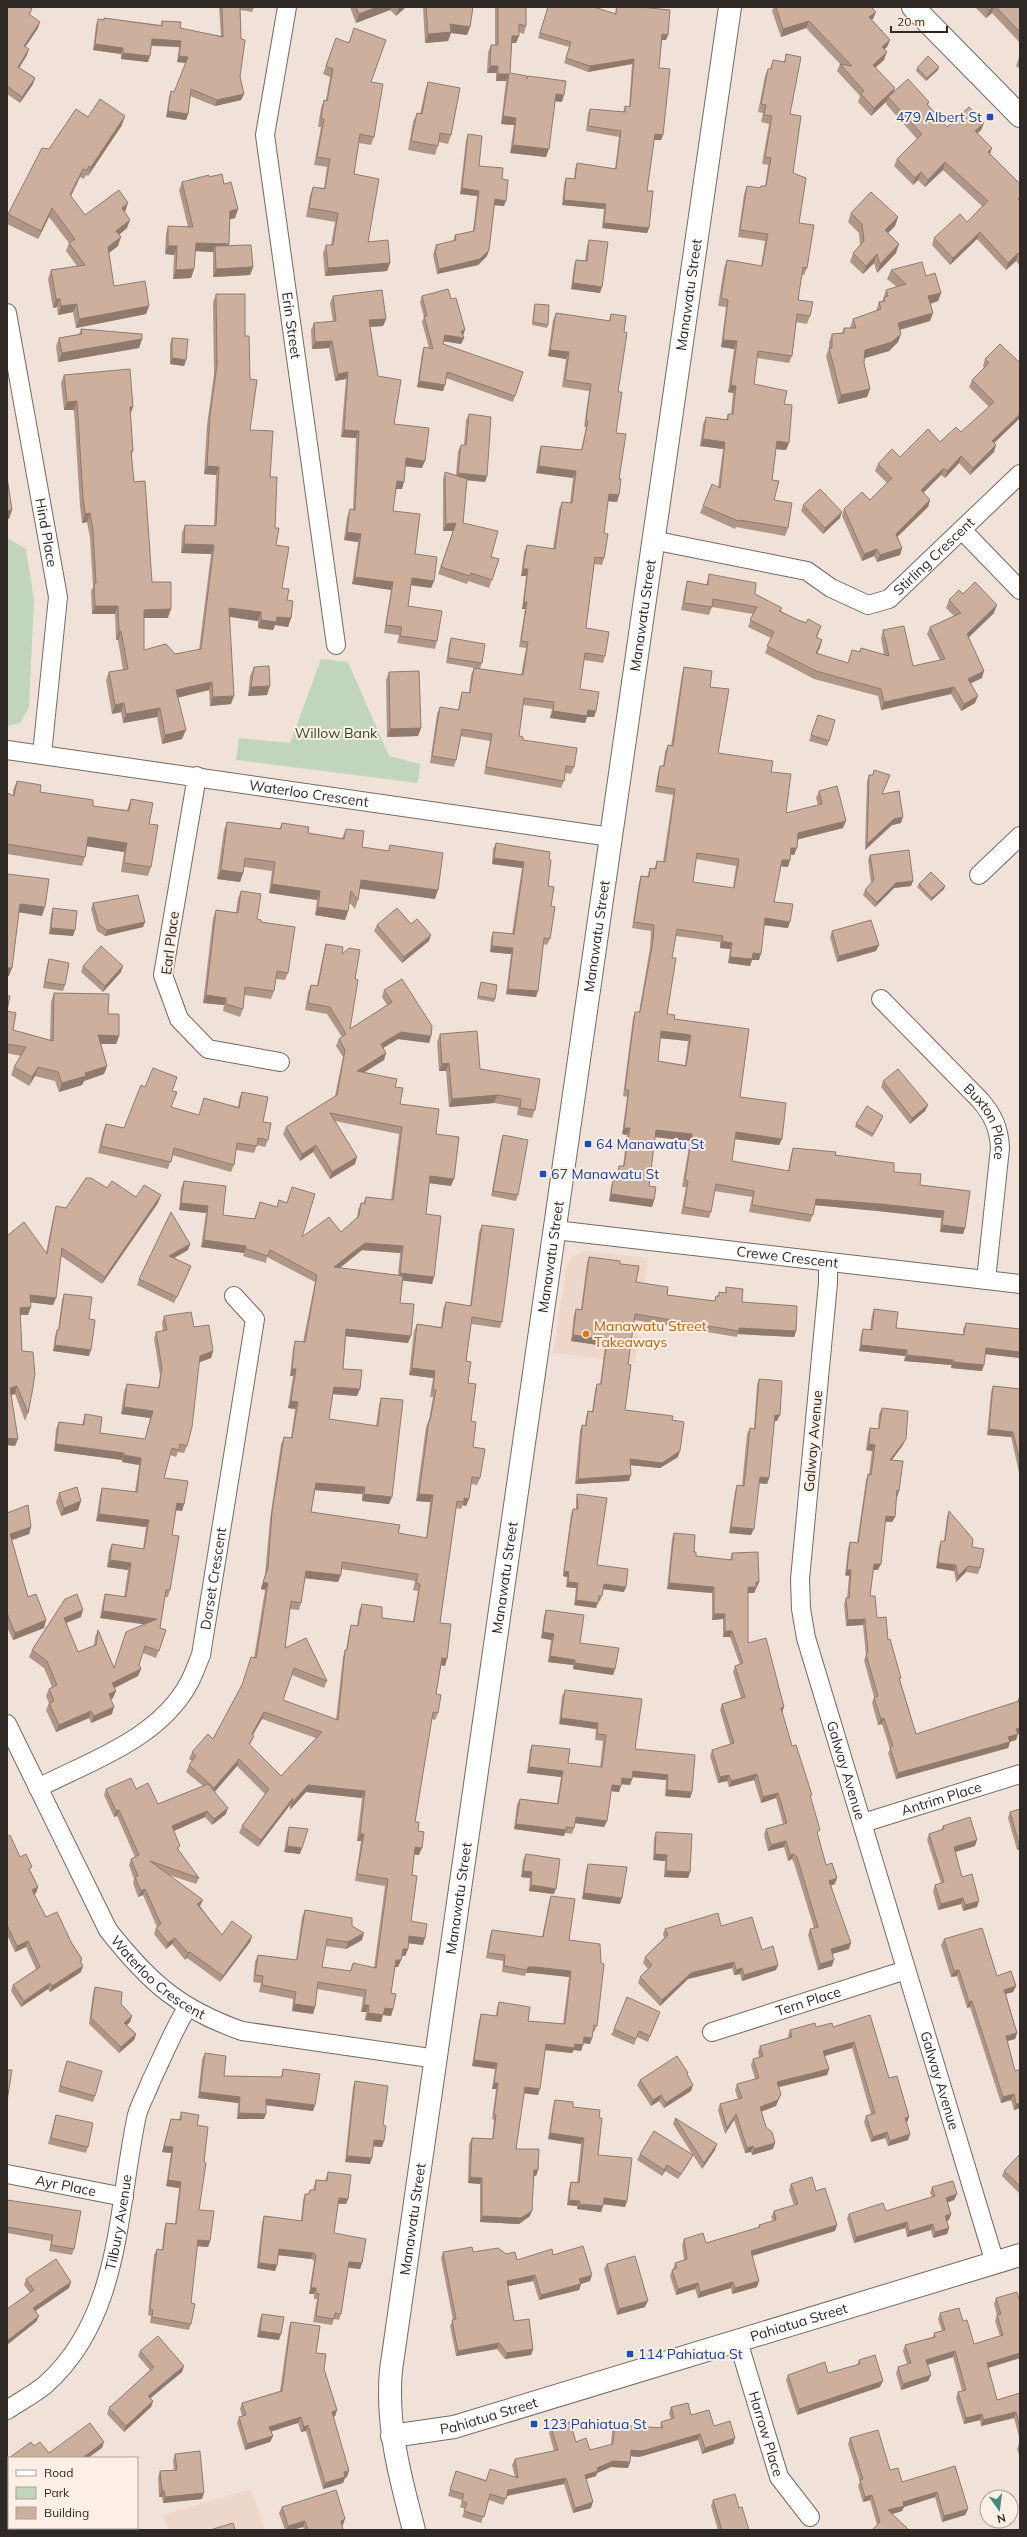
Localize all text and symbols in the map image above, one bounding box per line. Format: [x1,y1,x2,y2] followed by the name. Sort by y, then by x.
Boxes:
[891,8,947,34] scale bar
[897,14,925,29] text: 20 m
[896,108,982,126] place label: 479 Albert St
[985,112,995,122] marker: 479 Albert St
[672,238,706,352] street label: Manawatu Street
[278,291,305,360] street label: Erin Street
[31,497,61,568] street label: Hind Place
[889,513,978,599] street label: Stirling Crescent
[626,558,660,673] street label: Manawatu Street
[295,724,378,742] park label: Willow Bank
[248,776,370,811] street label: Waterloo Crescent
[580,879,614,993] street label: Manawatu Street
[157,910,183,976] street label: Earl Place
[960,1079,1009,1161] street label: Buxton Place
[596,1135,704,1153] place label: 64 Manawatu St
[583,1139,593,1149] marker: 64 Manawatu St
[551,1165,659,1183] place label: 67 Manawatu St
[538,1169,548,1179] marker: 67 Manawatu St
[534,1200,568,1314] street label: Manawatu Street
[736,1242,839,1272] street label: Crewe Crescent
[594,1317,707,1351] place label: Manawatu Street Takeaways
[581,1329,591,1339] marker: Manawatu Street Takeaways
[800,1389,826,1493] street label: Galway Avenue
[488,1520,522,1635] street label: Manawatu Street
[196,1526,230,1631] street label: Dorset Crescent
[823,1719,869,1822] street label: Galway Avenue
[899,1778,984,1820] street label: Antrim Place
[442,1841,476,1955] street label: Manawatu Street
[107,1932,208,2023] street label: Waterloo Crescent
[773,1982,843,2020] street label: Tern Place
[916,2029,963,2132] street label: Galway Avenue
[396,2162,430,2276] street label: Manawatu Street
[34,2171,98,2200] street label: Ayr Place
[101,2173,136,2272] street label: Tilbury Avenue
[748,2299,850,2346] street label: Pahiatua Street
[638,2345,743,2363] place label: 114 Pahiatua St
[625,2349,635,2359] marker: 114 Pahiatua St
[745,2389,787,2479] street label: Harrow Place
[439,2393,540,2438] street label: Pahiatua Street
[542,2415,647,2433] place label: 123 Pahiatua St
[529,2419,539,2429] marker: 123 Pahiatua St
[8,2457,138,2529] legend
[44,2465,73,2480] text: Road
[44,2485,70,2500] text: Park
[979,2489,1019,2529] north arrow
[44,2505,89,2520] text: Building
[996,2511,1007,2527] text: N

